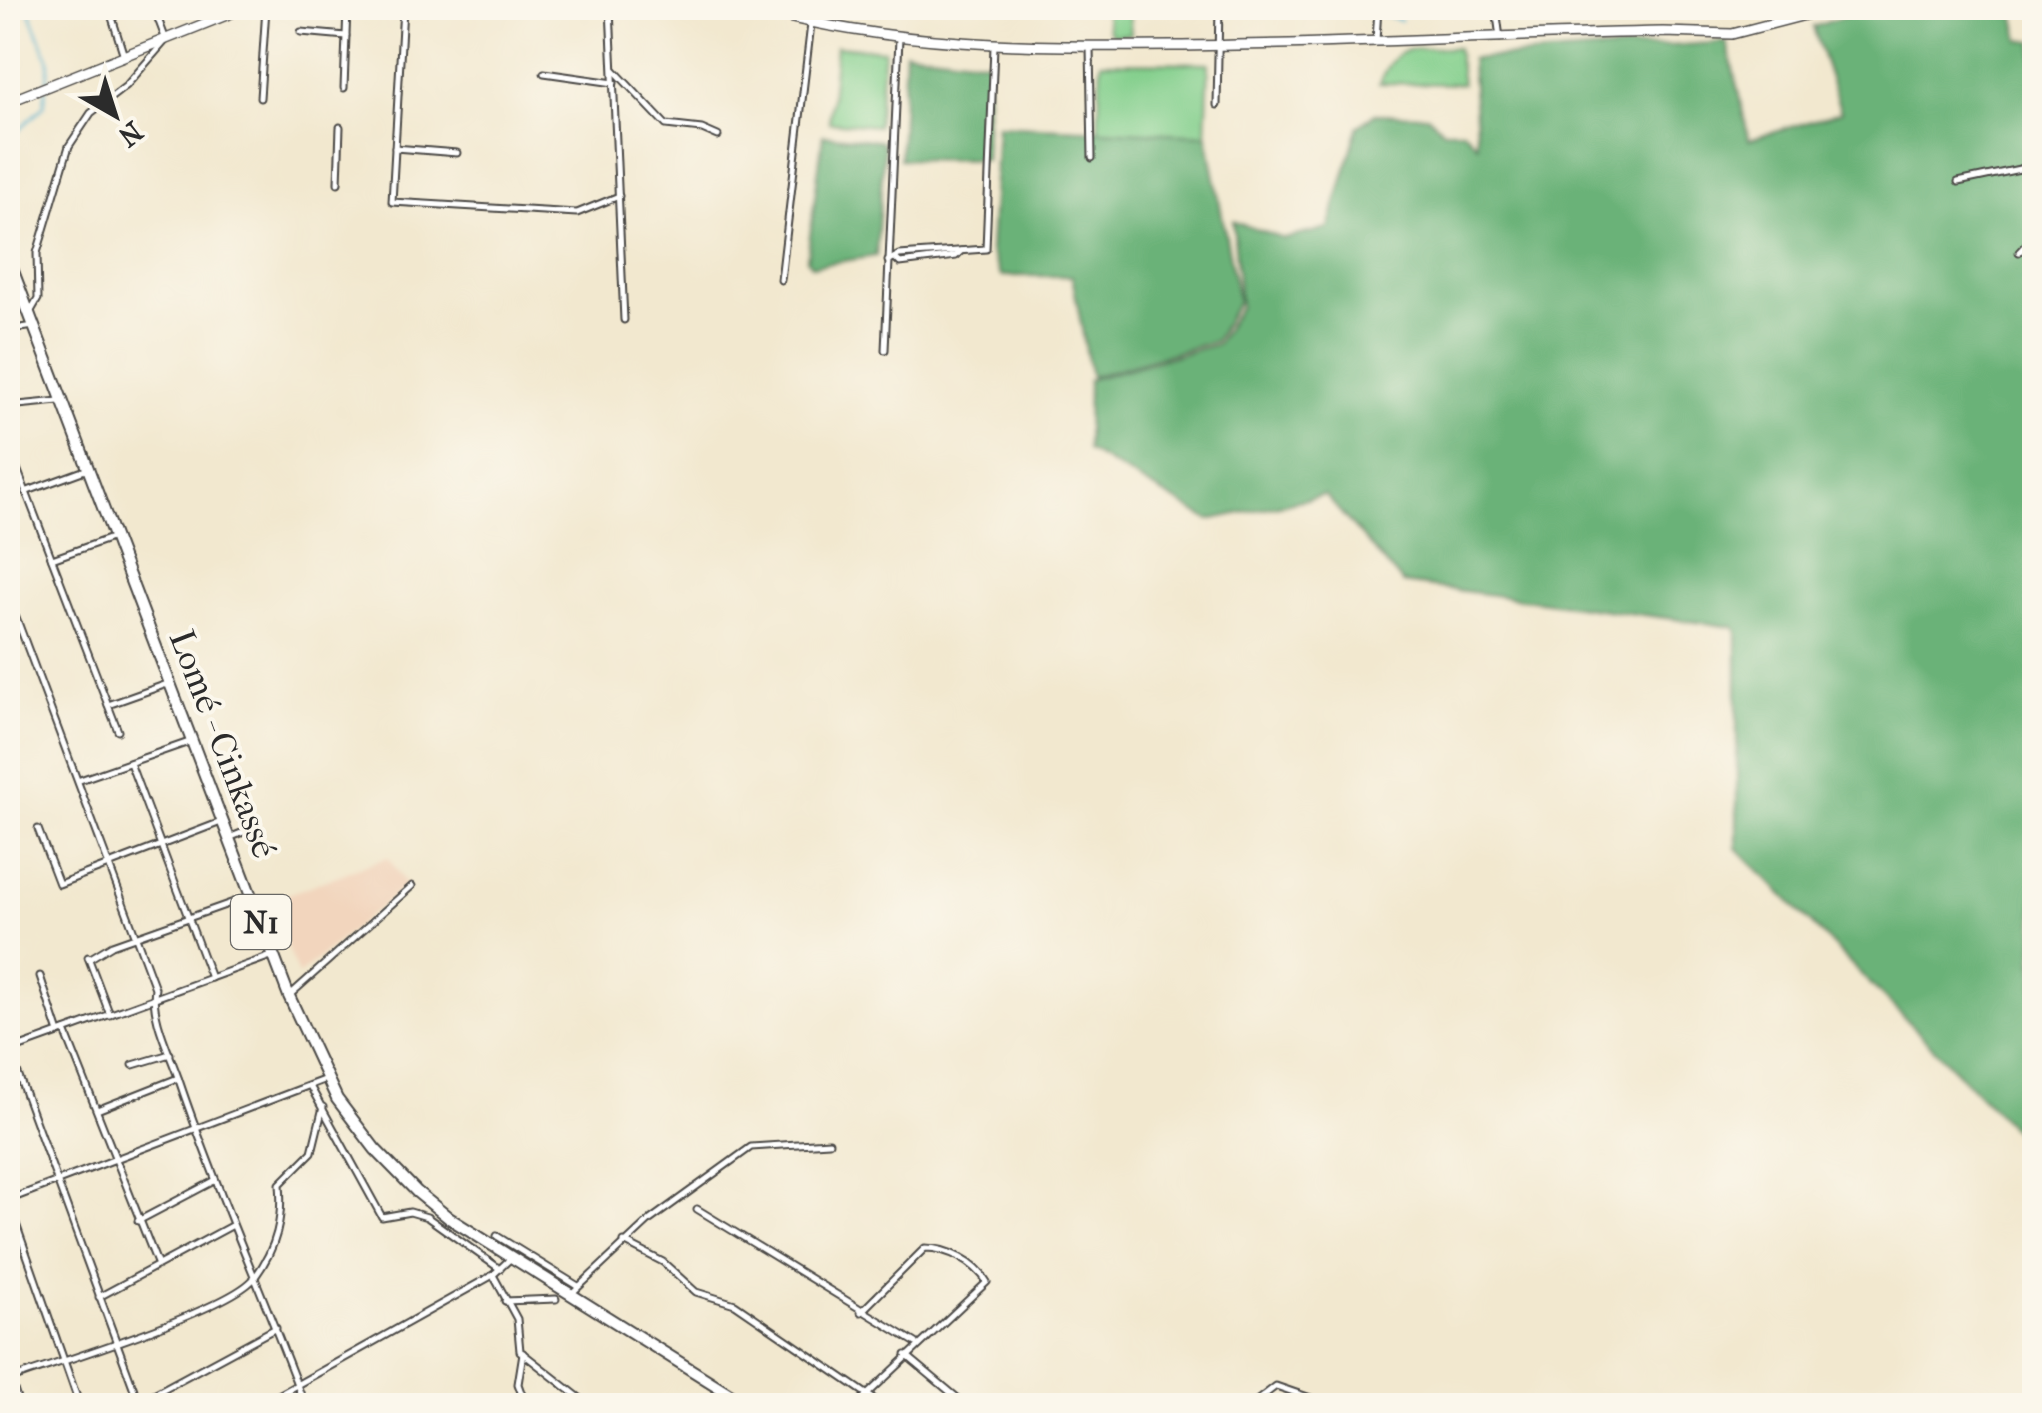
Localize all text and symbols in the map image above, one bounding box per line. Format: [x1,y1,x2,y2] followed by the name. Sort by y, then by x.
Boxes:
[65,65,165,165] north arrow
[111,115,149,154] text: N
[161,624,285,864] street label: Lomé - Cinkassé
[231,895,291,949] road number: N1

